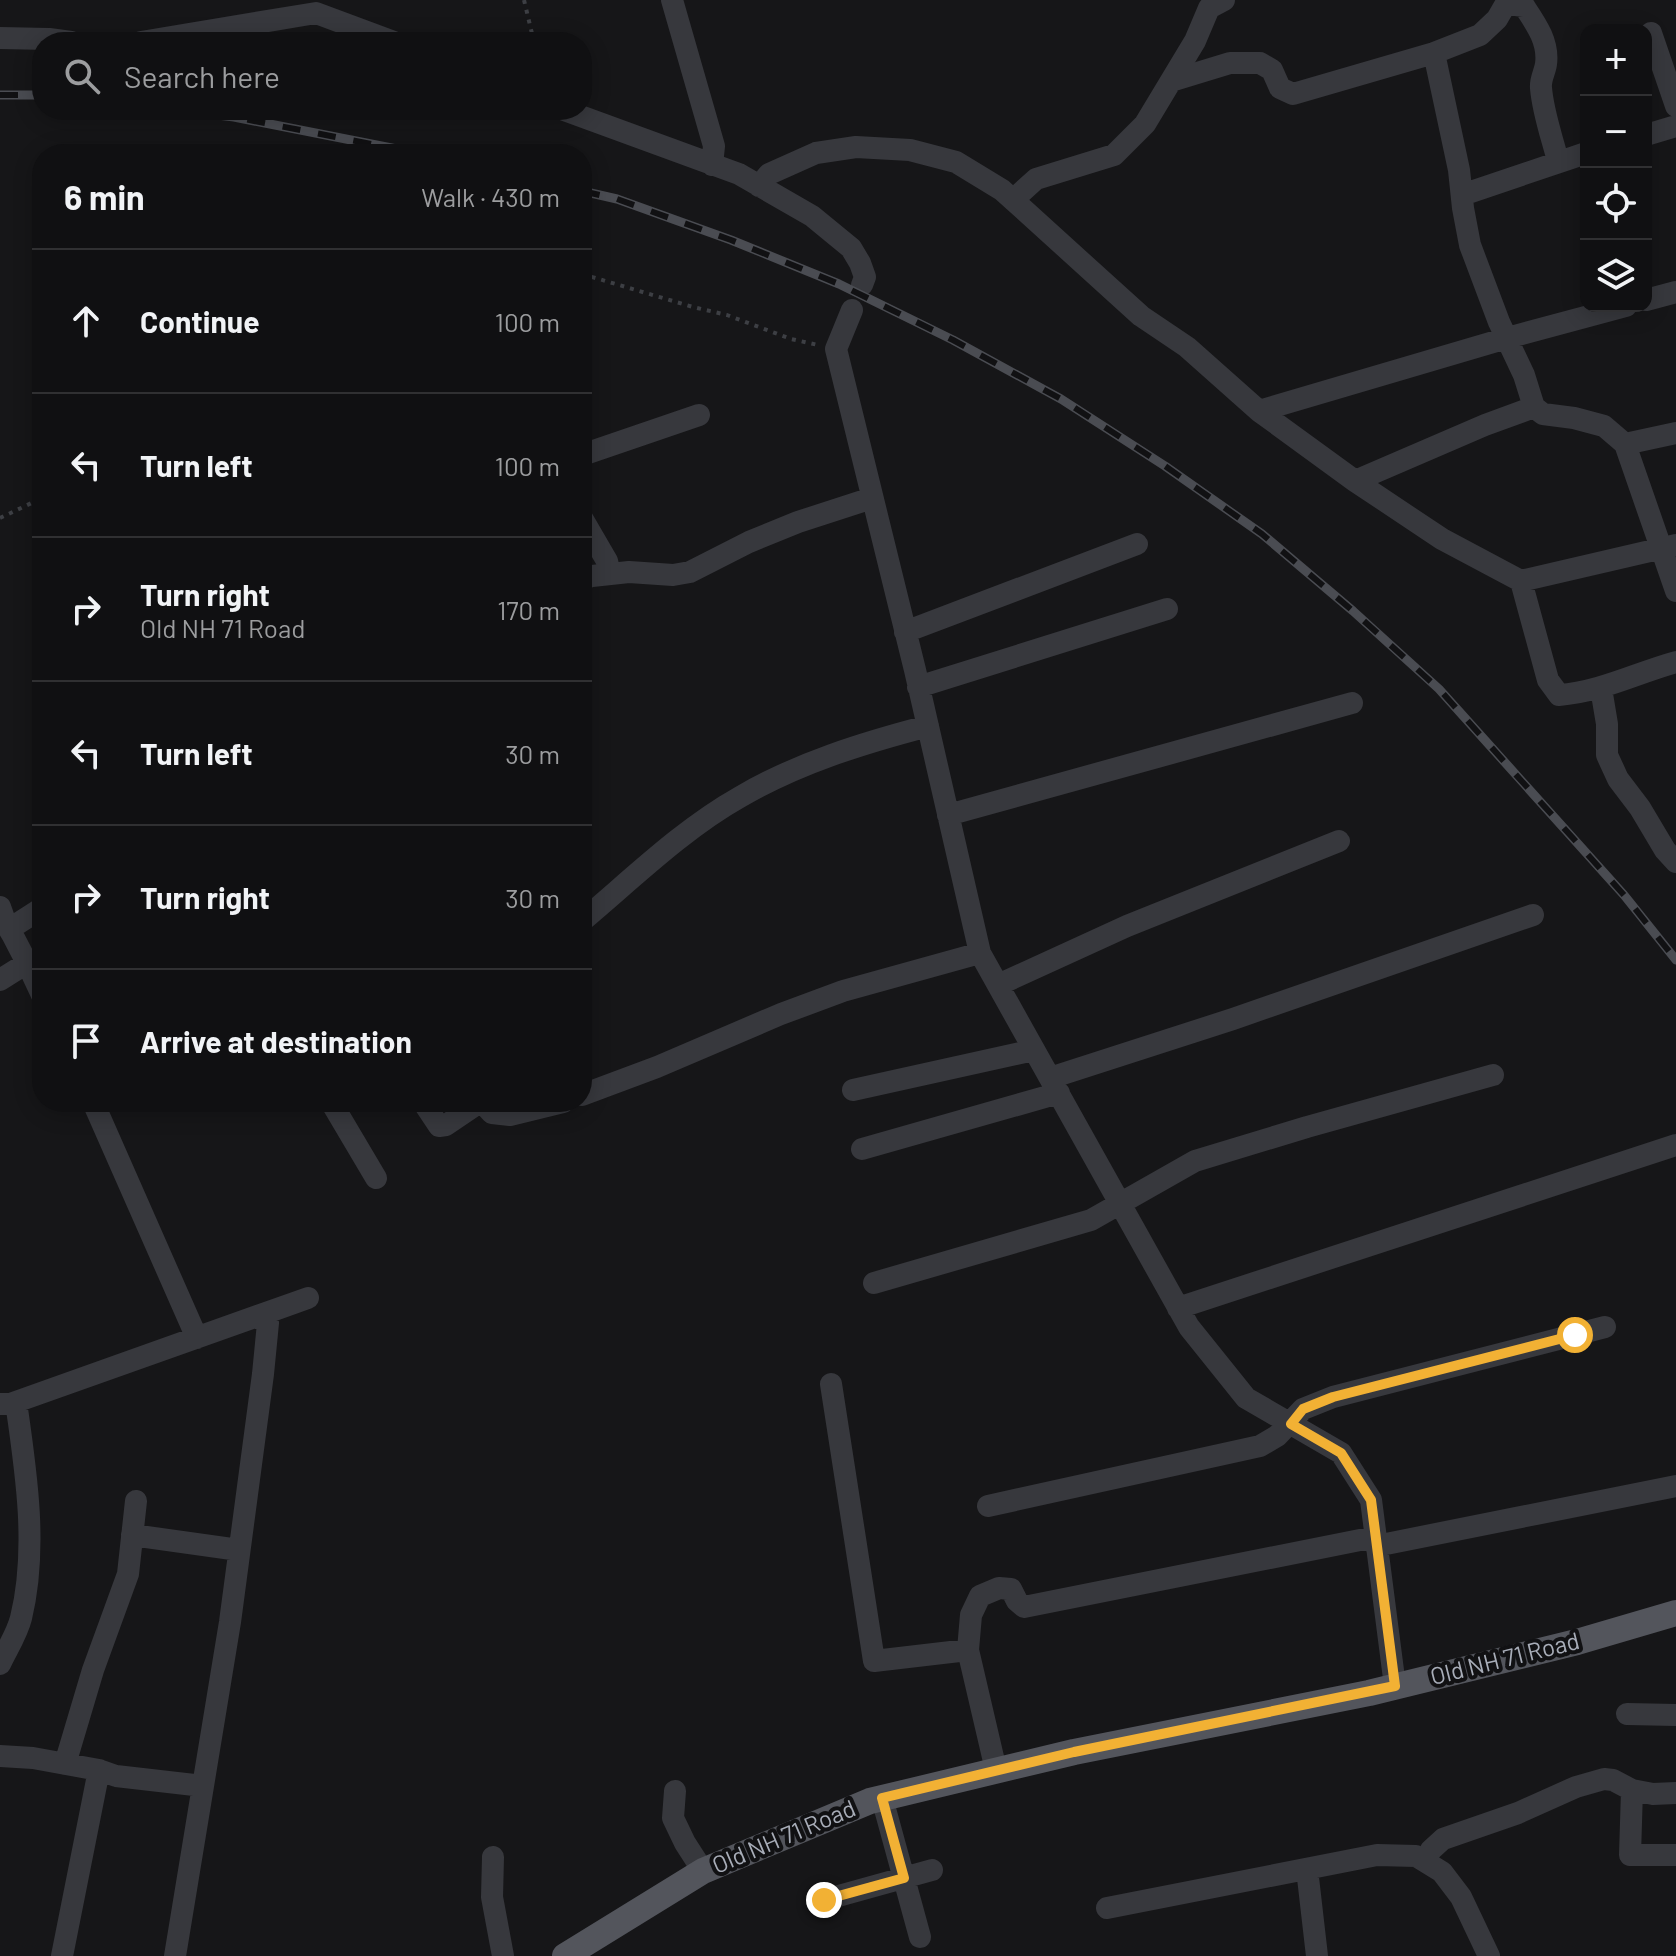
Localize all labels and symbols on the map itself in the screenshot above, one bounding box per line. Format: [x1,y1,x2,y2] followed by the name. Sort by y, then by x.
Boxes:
[1557,1317,1593,1353] route start
[1427,1625,1582,1690] street label: Old NH 71 Road
[707,1792,859,1879] street label: Old NH 71 Road
[806,1882,842,1918] route end

